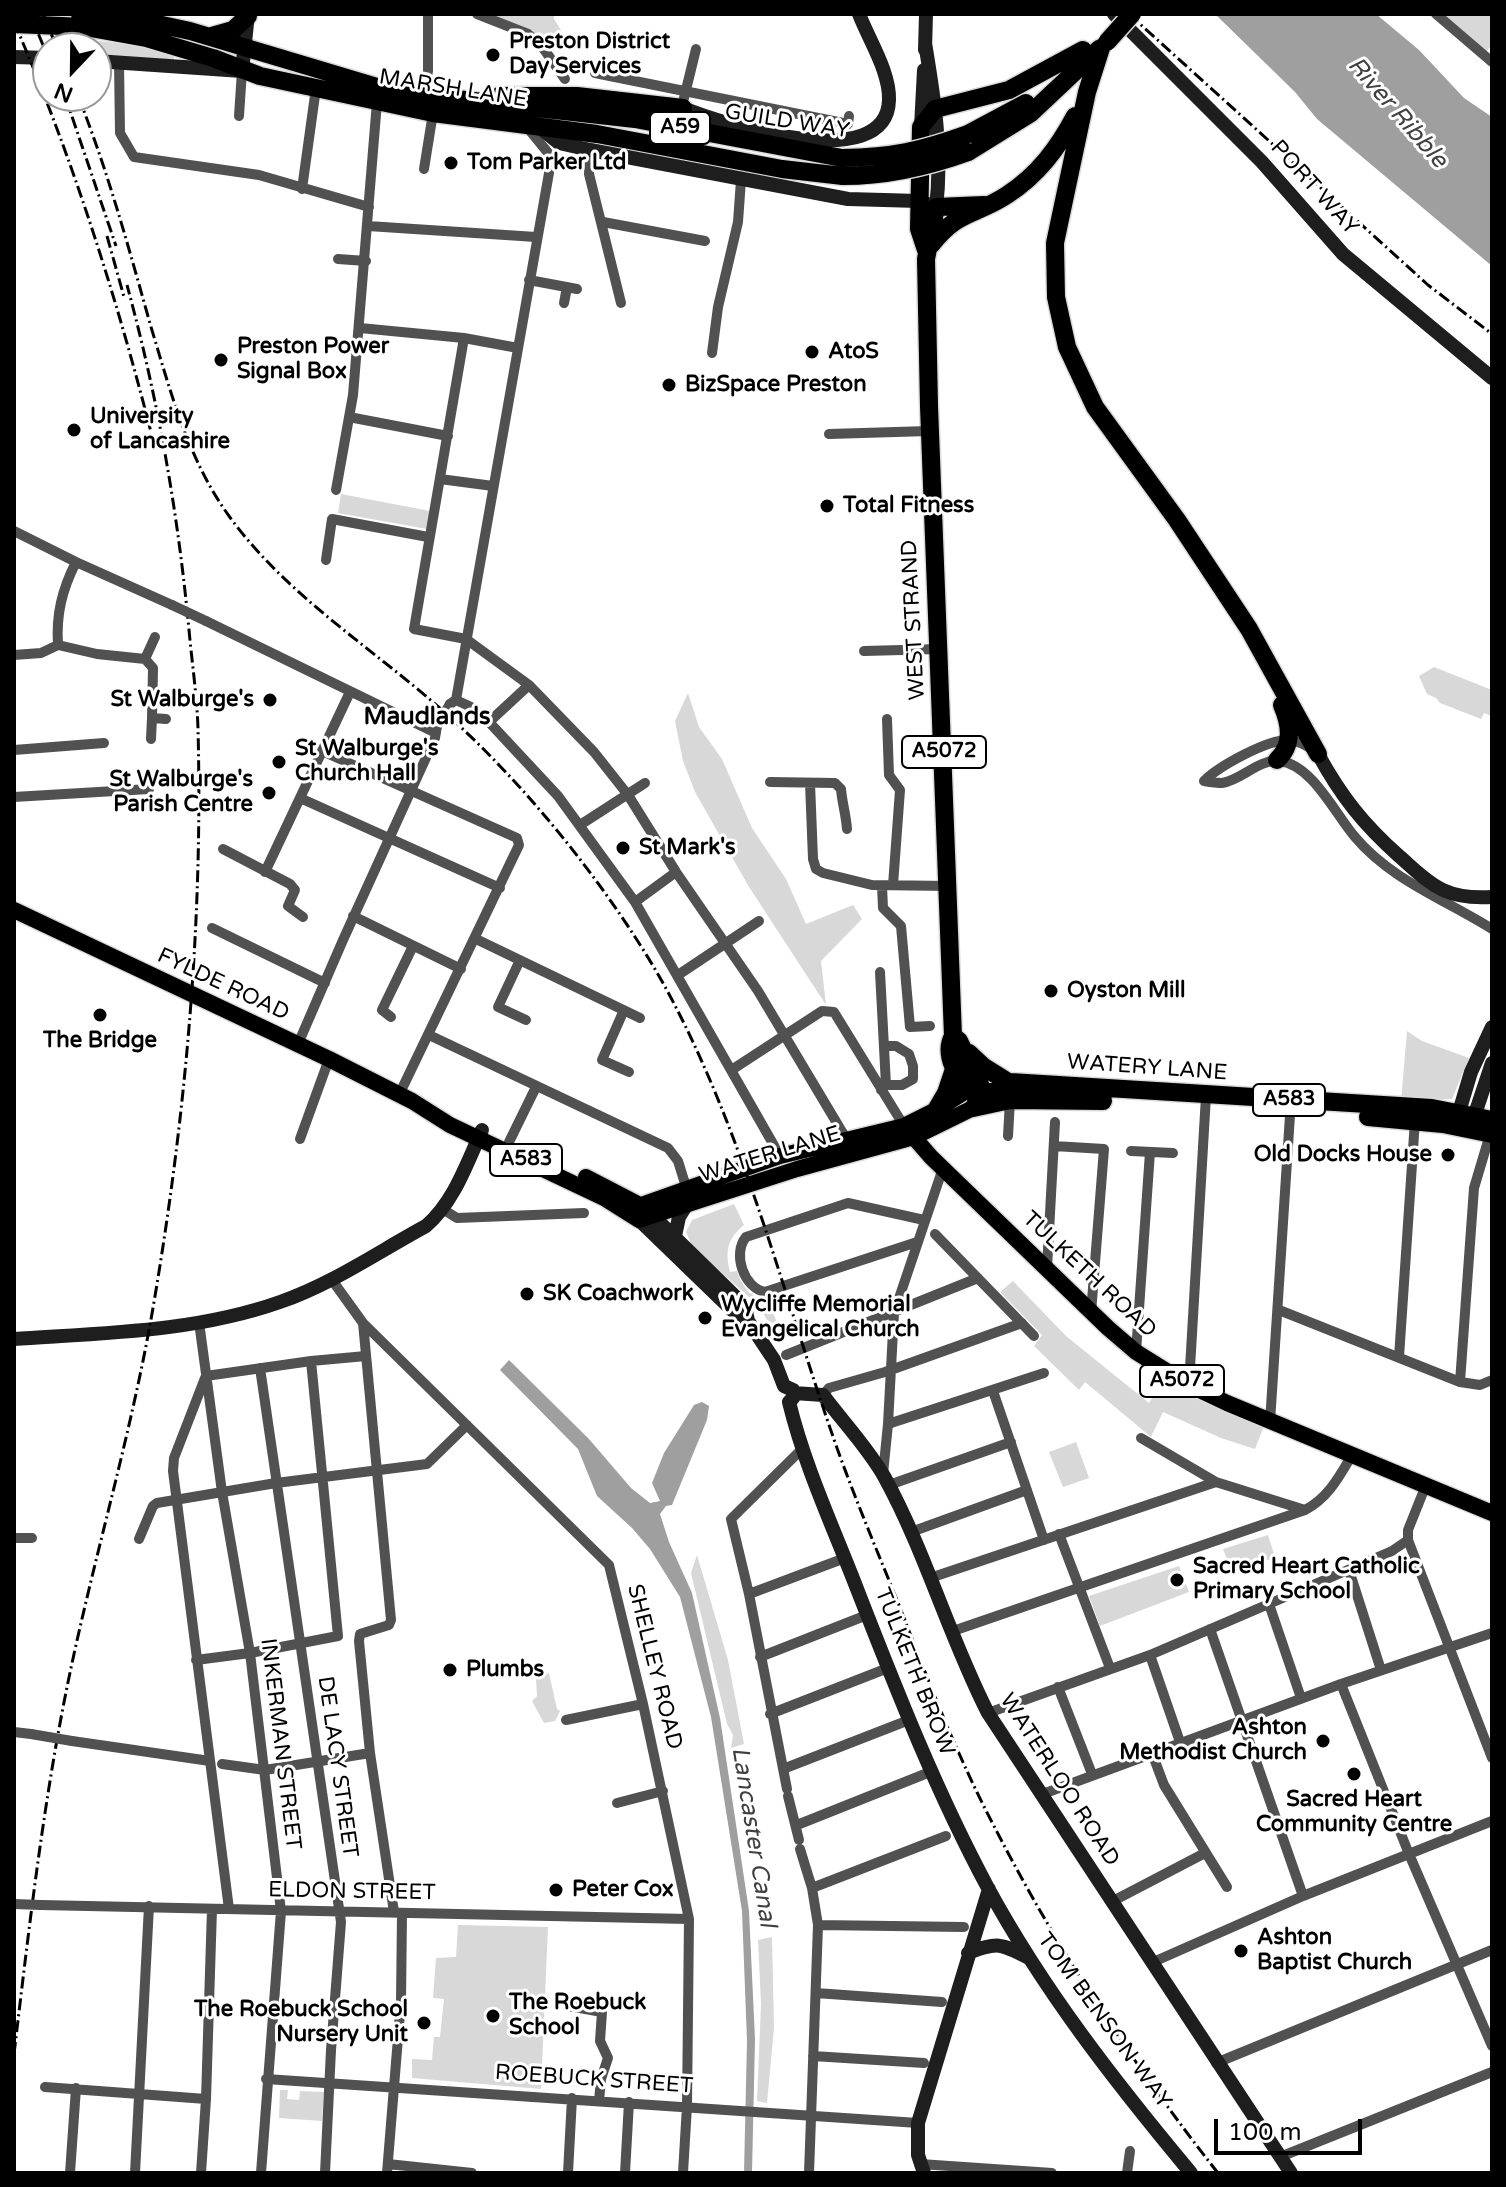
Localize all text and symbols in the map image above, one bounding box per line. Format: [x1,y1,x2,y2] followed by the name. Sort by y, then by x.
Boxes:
[509,29,670,80] place label: Preston District Day Services
[32,32,112,112] north arrow
[484,46,502,64] marker: Preston District Day Services
[1341,52,1453,174] water label: River Ribble
[377,64,529,114] street label: MARSH LANE
[51,77,77,108] text: N
[723,99,851,145] street label: GUILD WAY
[650,112,710,144] road number: A59
[1264,135,1364,241] street label: PORT WAY
[467,150,626,176] place label: Tom Parker Ltd
[442,154,460,172] marker: Tom Parker Ltd
[237,334,389,386] place label: Preston Power Signal Box
[828,339,879,365] place label: AtoS
[803,343,821,361] marker: AtoS
[212,351,230,369] marker: Preston Power Signal Box
[685,372,867,398] place label: BizSpace Preston
[660,376,678,394] marker: BizSpace Preston
[90,404,230,456] place label: University of Lancashire
[65,421,83,439] marker: University of Lancashire
[843,493,974,519] place label: Total Fitness
[818,497,836,515] marker: Total Fitness
[897,539,931,701] street label: WEST STRAND
[110,687,254,713] place label: St Walburge's
[261,691,279,709] marker: St Walburge's
[363,704,491,732] district label: Maudlands
[295,736,439,788] place label: St Walburge's Church Hall
[902,736,986,768] road number: A5072
[270,753,288,771] marker: St Walburge's Church Hall
[109,767,253,818] place label: St Walburge's Parish Centre
[260,784,278,802] marker: St Walburge's Parish Centre
[639,835,736,861] place label: St Mark's
[614,839,632,857] marker: St Mark's
[153,943,293,1027] street label: FYLDE ROAD
[1067,978,1185,1004] place label: Oyston Mill
[1042,982,1060,1000] marker: Oyston Mill
[91,1006,109,1024] marker: The Bridge
[43,1028,157,1054] place label: The Bridge
[1066,1049,1228,1087] street label: WATERY LANE
[1253,1084,1325,1116] road number: A583
[696,1121,844,1189] street label: WATER LANE
[1254,1142,1432,1168] place label: Old Docks House
[490,1144,562,1176] road number: A583
[1439,1146,1457,1164] marker: Old Docks House
[1017,1206,1161,1344] street label: TULKETH ROAD
[543,1281,694,1307] place label: SK Coachwork
[518,1285,536,1303] marker: SK Coachwork
[721,1292,920,1344] place label: Wycliffe Memorial Evangelical Church
[696,1309,714,1327] marker: Wycliffe Memorial Evangelical Church
[1140,1365,1224,1397] road number: A5072
[1193,1554,1420,1606] place label: Sacred Heart Catholic Primary School
[1168,1571,1186,1589] marker: Sacred Heart Catholic Primary School
[621,1582,687,1752] street label: SHELLEY ROAD
[868,1584,960,1760] street label: TULKETH BROW
[254,1637,306,1851] street label: INKERMAN STREET
[466,1657,544,1683] place label: Plumbs
[441,1661,459,1679] marker: Plumbs
[311,1675,363,1859] street label: DE LACY STREET
[993,1689,1125,1871] street label: WATERLOO ROAD
[1119,1715,1307,1766] place label: Ashton Methodist Church
[1314,1732,1332,1750] marker: Ashton Methodist Church
[725,1745,781,1929] water label: Lancaster Canal
[1345,1765,1363,1783] marker: Sacred Heart Community Centre
[1256,1787,1452,1838] place label: Sacred Heart Community Centre
[268,1877,436,1907] street label: ELDON STREET
[572,1877,674,1903] place label: Peter Cox
[547,1881,565,1899] marker: Peter Cox
[1257,1925,1412,1976] place label: Ashton Baptist Church
[1031,1928,1177,2114] street label: TOM BENSON WAY
[1232,1942,1250,1960] marker: Ashton Baptist Church
[509,1990,646,2042] place label: The Roebuck School
[194,1997,408,2048] place label: The Roebuck School Nursery Unit
[484,2007,502,2025] marker: The Roebuck School
[415,2014,433,2032] marker: The Roebuck School Nursery Unit
[494,2060,694,2100] street label: ROEBUCK STREET
[1218,2103,1366,2153] scale bar
[1228,2118,1302,2147] text: 100 m

